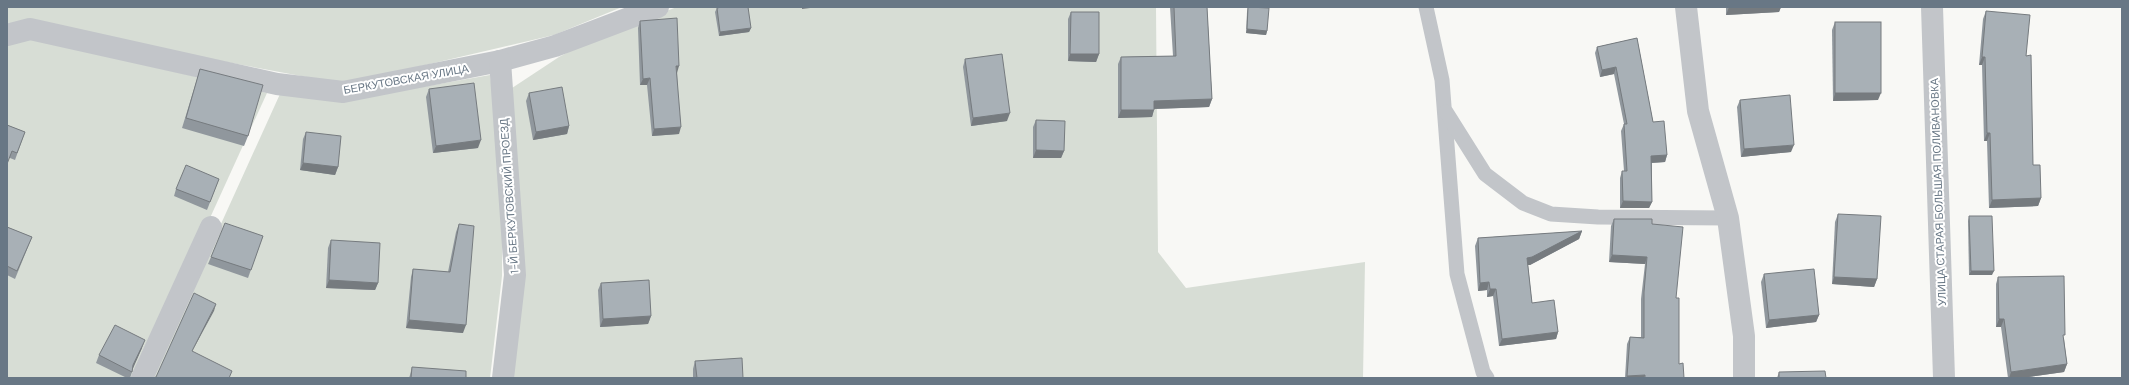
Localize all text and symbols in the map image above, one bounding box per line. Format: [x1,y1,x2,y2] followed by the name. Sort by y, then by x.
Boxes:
[342,61,470,97] street label: БЕРКУТОВСКАЯ УЛИЦА
[1927,77,1949,306] street label: УЛИЦА СТАРАЯ БОЛЬШАЯ ПОЛИВАНОВКА
[497,118,521,274] street label: 1-Й БЕРКУТОВСКИЙ ПРОЕЗД

